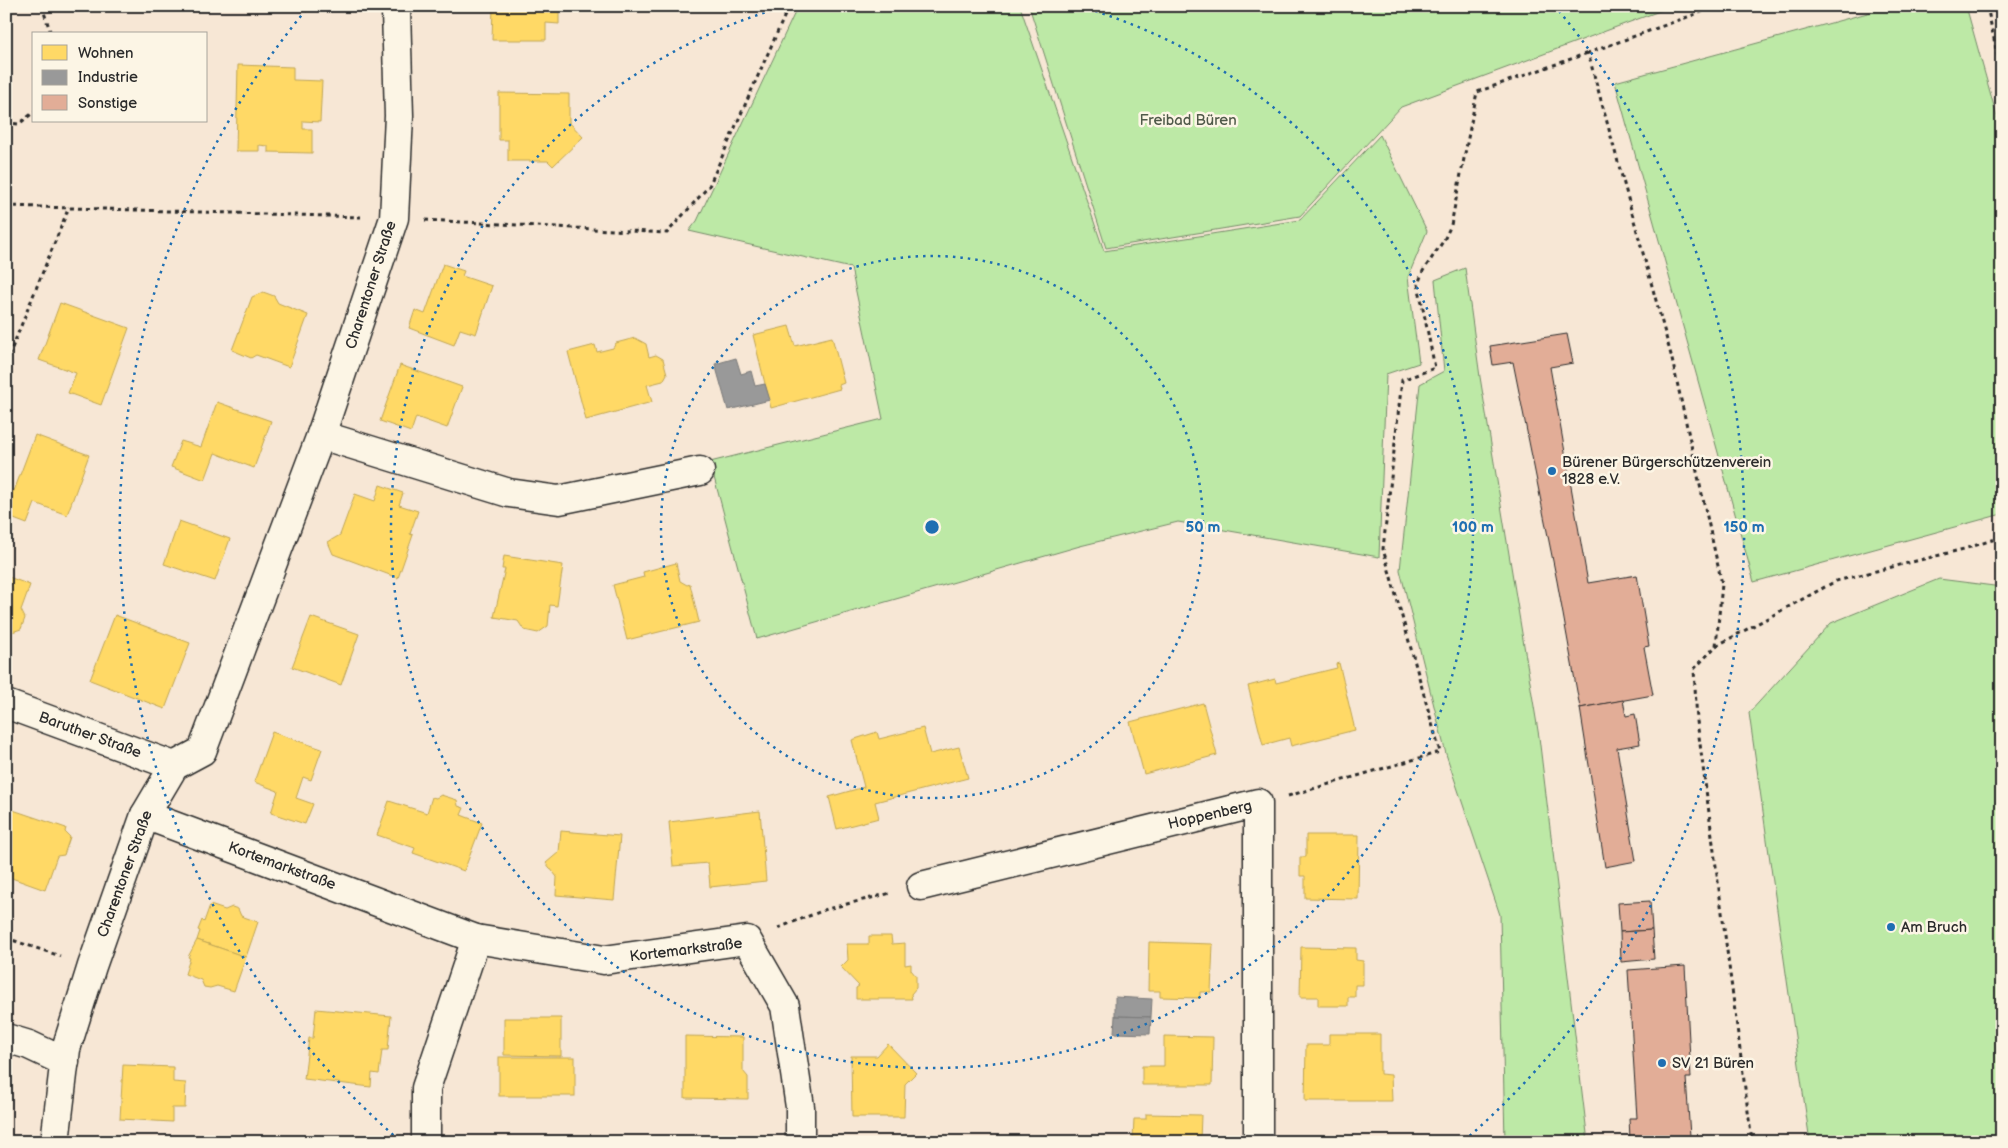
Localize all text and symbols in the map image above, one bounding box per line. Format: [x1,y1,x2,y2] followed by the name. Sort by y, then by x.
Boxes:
[32,32,208,122] legend
[78,44,133,63] text: Wohnen
[78,68,138,87] text: Industrie
[78,94,137,113] text: Sonstige
[1139,111,1237,130] park label: Freibad Büren
[341,218,401,352] street label: Charentoner Straße
[1562,453,1771,489] place label: Bürener Bürgerschützenverein 1828 e.V.
[1546,465,1558,477] marker: Bürener Bürgerschützenverein 1828 e.V.
[923,518,941,536] centre of rings
[1186,518,1221,537] text: 50 m
[1452,518,1494,537] text: 100 m
[1723,518,1765,537] text: 150 m
[36,708,144,762] street label: Baruther Straße
[1166,796,1254,834] street label: Hoppenberg
[93,808,157,940] street label: Charentoner Straße
[226,838,339,894] street label: Kortemarkstraße
[1901,918,1967,937] place label: Am Bruch
[1885,921,1897,933] marker: Am Bruch
[629,934,743,966] street label: Kortemarkstraße
[1672,1054,1754,1073] place label: SV 21 Büren
[1656,1057,1668,1069] marker: SV 21 Büren

